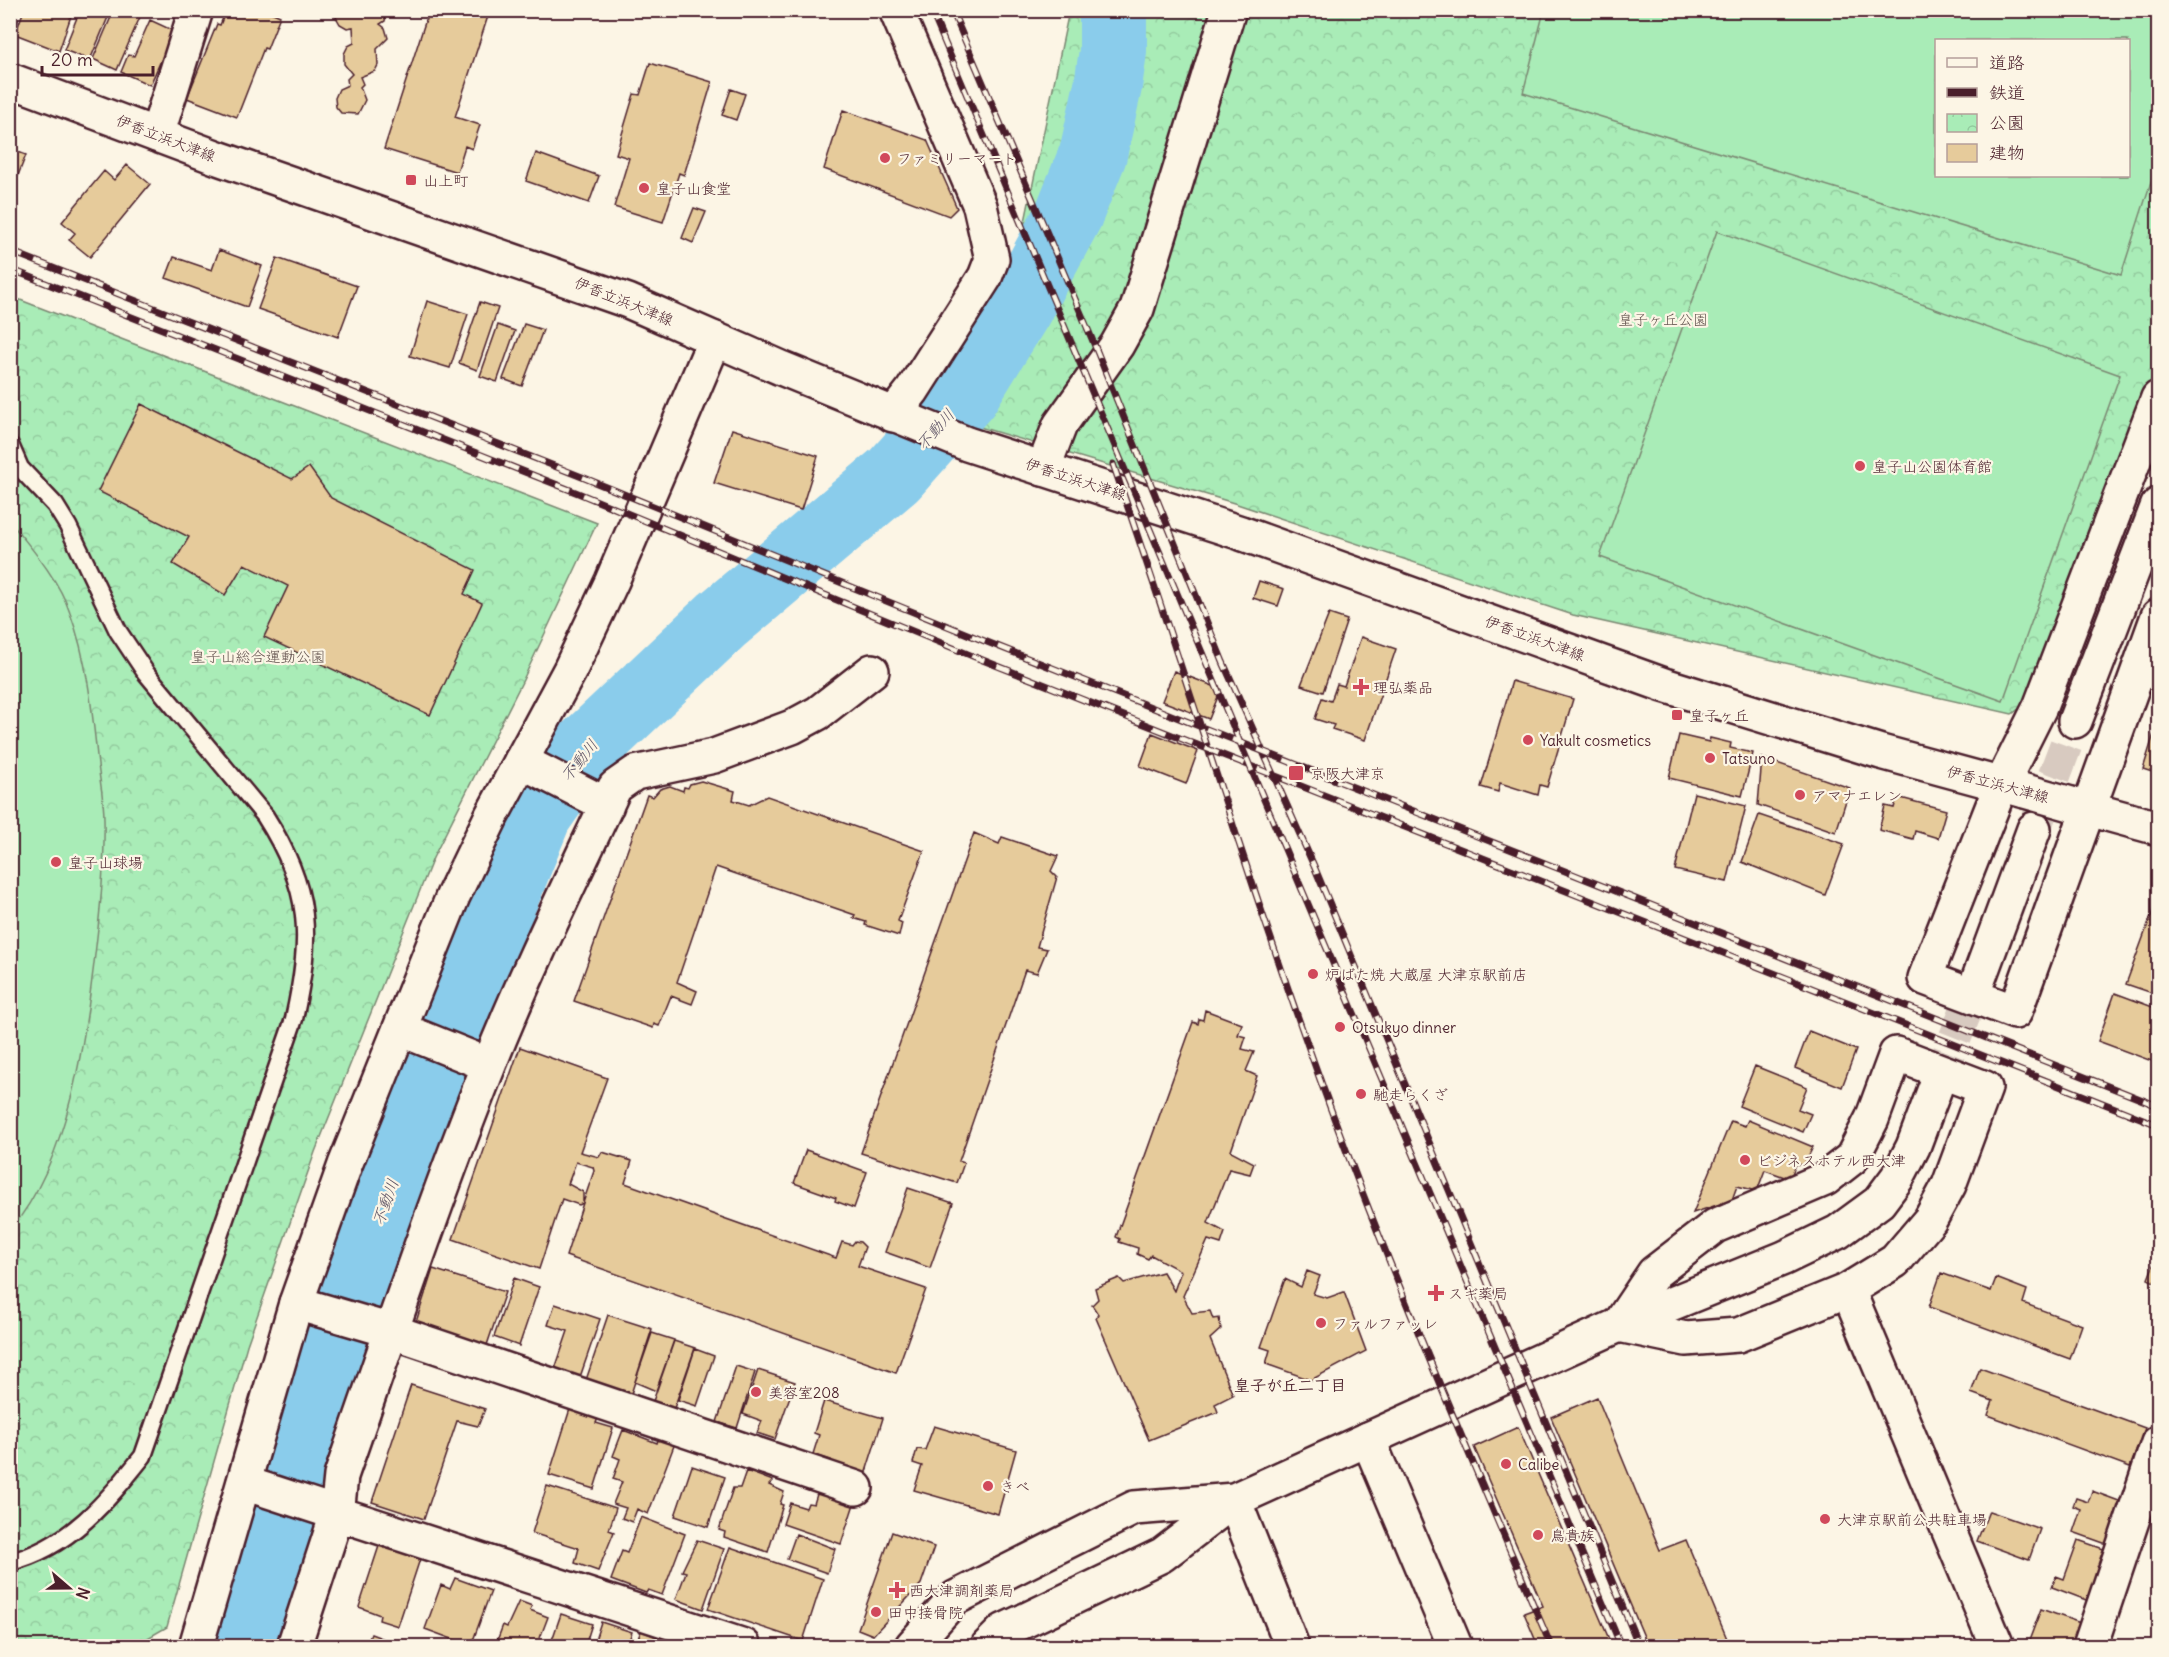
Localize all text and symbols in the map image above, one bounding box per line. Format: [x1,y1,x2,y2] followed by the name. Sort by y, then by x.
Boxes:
[42,39,153,77] scale bar
[1935,39,2130,177] legend
[51,48,93,71] text: 20 m
[1989,51,2025,74] text: 道路
[1989,81,2025,104] text: 鉄道
[114,110,218,166] street label: 伊香立浜大津線
[1989,111,2025,134] text: 公園
[1989,141,2025,164] text: 建物
[897,149,1017,168] place label: ファミリーマート
[878,151,892,165] marker: ファミリーマート
[423,171,469,190] place label: 山上町
[404,173,418,187] marker: 山上町
[656,179,731,198] place label: 皇子山食堂
[637,181,651,195] marker: 皇子山食堂
[572,273,676,329] street label: 伊香立浜大津線
[1618,310,1708,329] park label: 皇子ヶ丘公園
[912,404,958,454] water label: 不動川
[1023,454,1129,504] street label: 伊香立浜大津線
[1872,457,1992,476] place label: 皇子山公園体育館
[1853,459,1867,473] marker: 皇子山公園体育館
[1482,611,1588,665] street label: 伊香立浜大津線
[190,647,326,666] park label: 皇子山総合運動公園
[1373,678,1433,697] place label: 理弘薬品
[1354,680,1368,694] marker: 理弘薬品
[1689,706,1749,725] place label: 皇子ヶ丘
[1670,708,1684,722] marker: 皇子ヶ丘
[1540,731,1651,750] place label: Yakult cosmetics
[1521,733,1535,747] marker: Yakult cosmetics
[556,735,602,785] water label: 不動川
[1722,749,1775,768] place label: Tatsuno
[1703,751,1717,765] marker: Tatsuno
[1945,761,2051,807] street label: 伊香立浜大津線
[1287,764,1305,782] marker: 京阪大津京
[1310,764,1385,783] place label: 京阪大津京
[1812,786,1902,805] place label: アマナエレン
[1793,788,1807,802] marker: アマナエレン
[68,853,143,872] place label: 皇子山球場
[49,855,63,869] marker: 皇子山球場
[1325,965,1527,984] place label: 炉ばた焼 大蔵屋 大津京駅前店
[1306,967,1320,981] marker: 炉ばた焼 大蔵屋 大津京駅前店
[1352,1018,1456,1037] place label: Otsukyo dinner
[1333,1020,1347,1034] marker: Otsukyo dinner
[1373,1085,1448,1104] place label: 馳走らくざ
[1354,1087,1368,1101] marker: 馳走らくざ
[1757,1151,1906,1170] place label: ビジネスホテル西大津
[1738,1153,1752,1167] marker: ビジネスホテル西大津
[367,1176,403,1228] water label: 不動川
[1448,1284,1508,1303] place label: スギ薬局
[1429,1286,1443,1300] marker: スギ薬局
[1333,1314,1438,1333] place label: ファルファッレ
[1314,1316,1328,1330] marker: ファルファッレ
[1234,1375,1346,1395] district label: 皇子が丘二丁目
[768,1383,840,1402] place label: 美容室208
[749,1385,763,1399] marker: 美容室208
[1518,1455,1559,1474] place label: Calibe
[1499,1457,1513,1471] marker: Calibe
[1000,1477,1030,1496] place label: きべ
[981,1479,995,1493] marker: きべ
[1837,1510,1987,1529] place label: 大津京駅前公共駐車場
[1818,1512,1832,1526] marker: 大津京駅前公共駐車場
[1550,1526,1595,1545] place label: 鳥貴族
[1531,1528,1545,1542] marker: 鳥貴族
[39,1558,99,1618] north arrow
[909,1581,1014,1600] place label: 西大津調剤薬局
[890,1583,904,1597] marker: 西大津調剤薬局
[72,1585,94,1602] text: N
[888,1603,963,1622] place label: 田中接骨院
[869,1605,883,1619] marker: 田中接骨院

